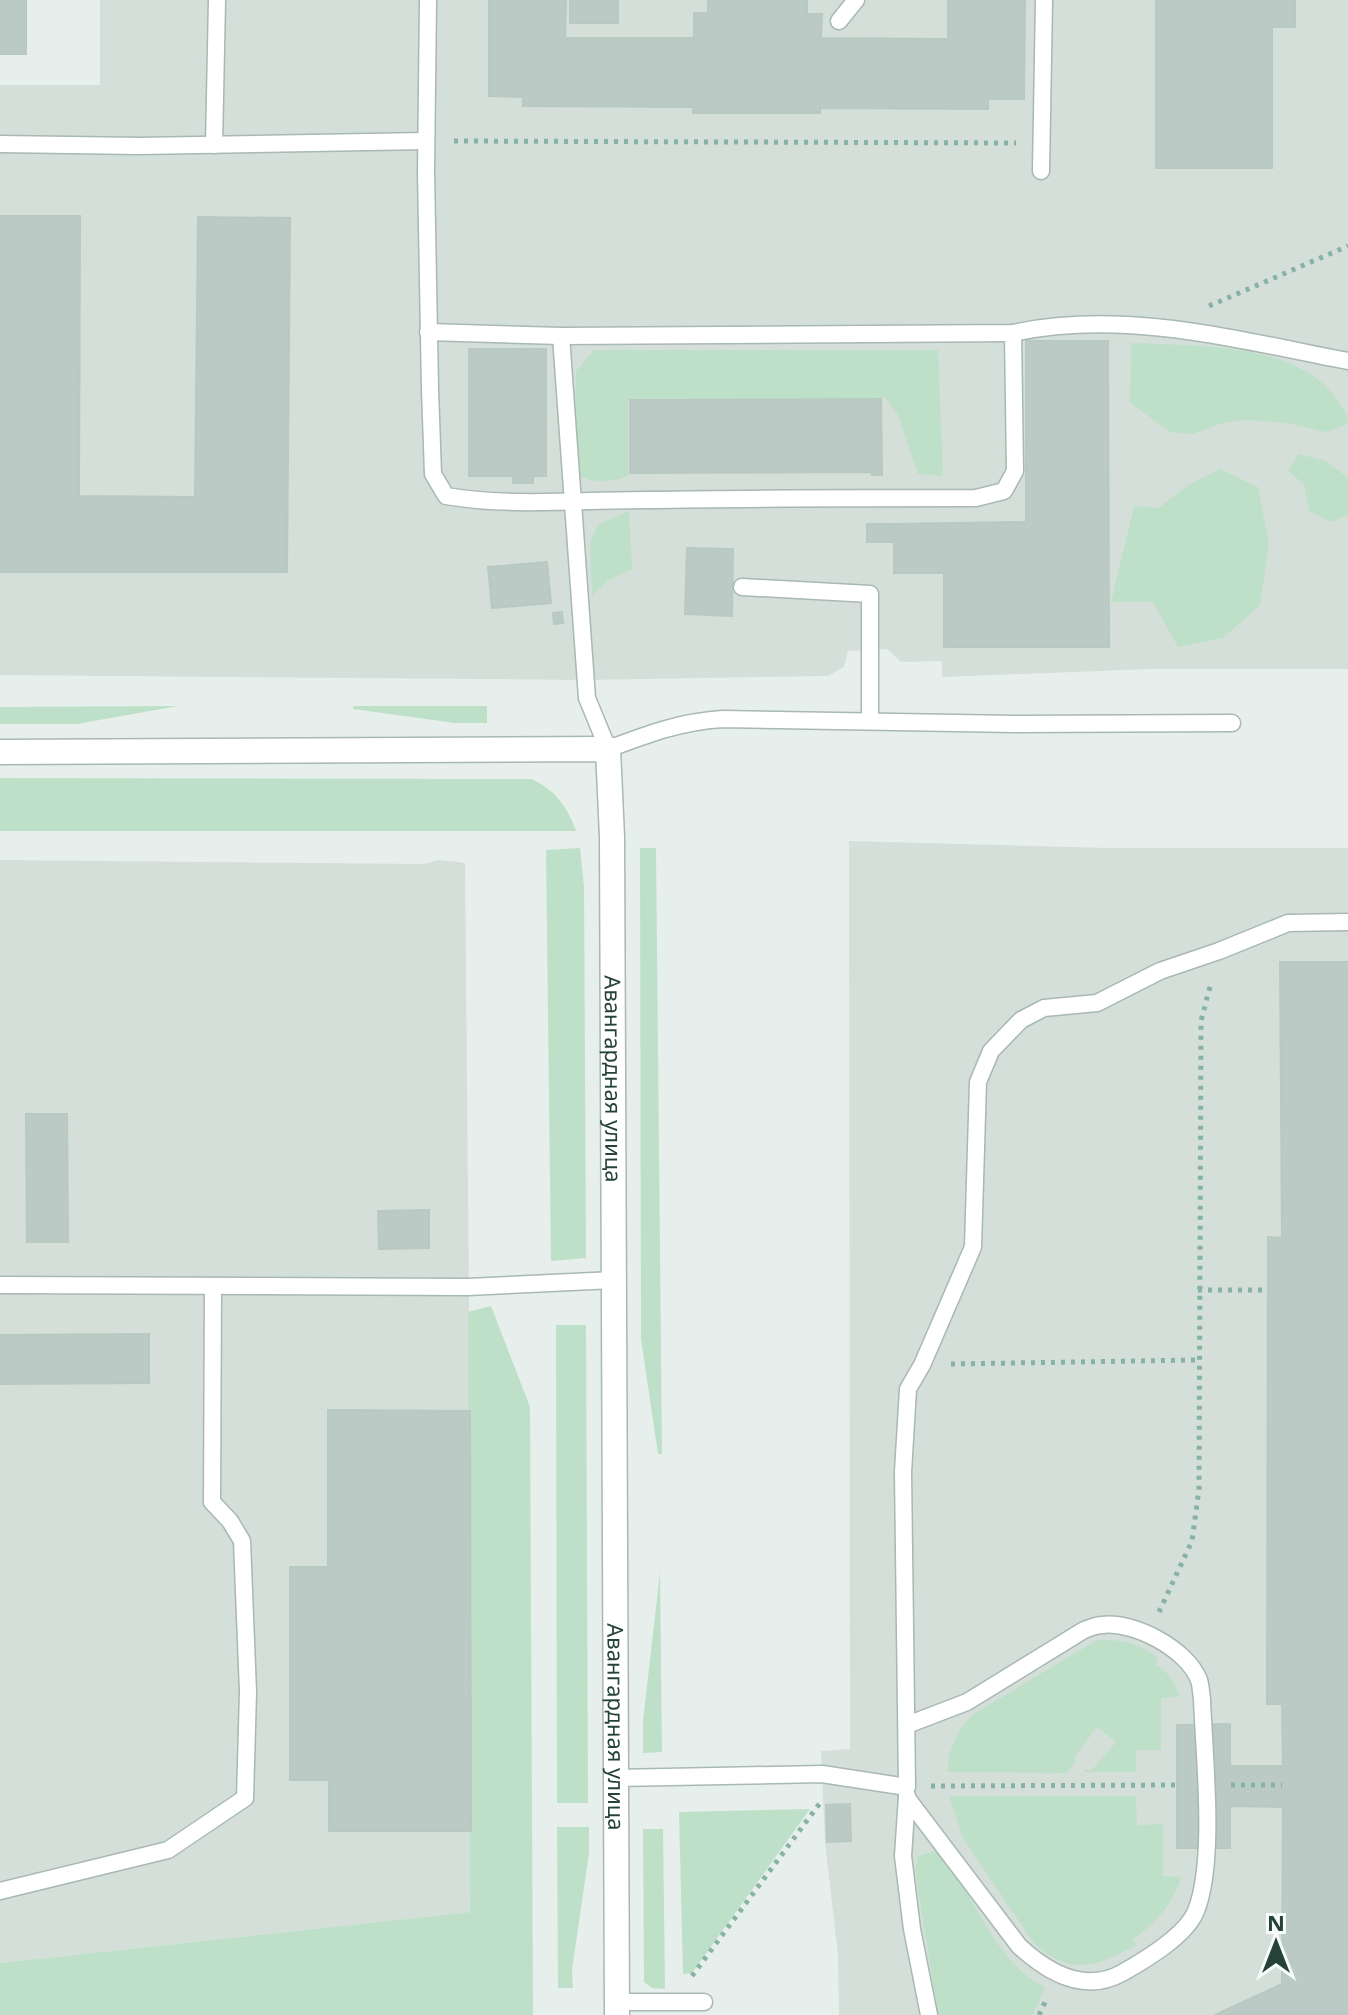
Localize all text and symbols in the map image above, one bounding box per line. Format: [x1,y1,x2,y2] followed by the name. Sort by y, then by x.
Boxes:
[599,975,629,1183] street label: Авангардная улица
[601,1623,632,1831] street label: Авангардная улица
[1236,1903,1316,1983] north arrow
[1267,1907,1285,1937] text: N

